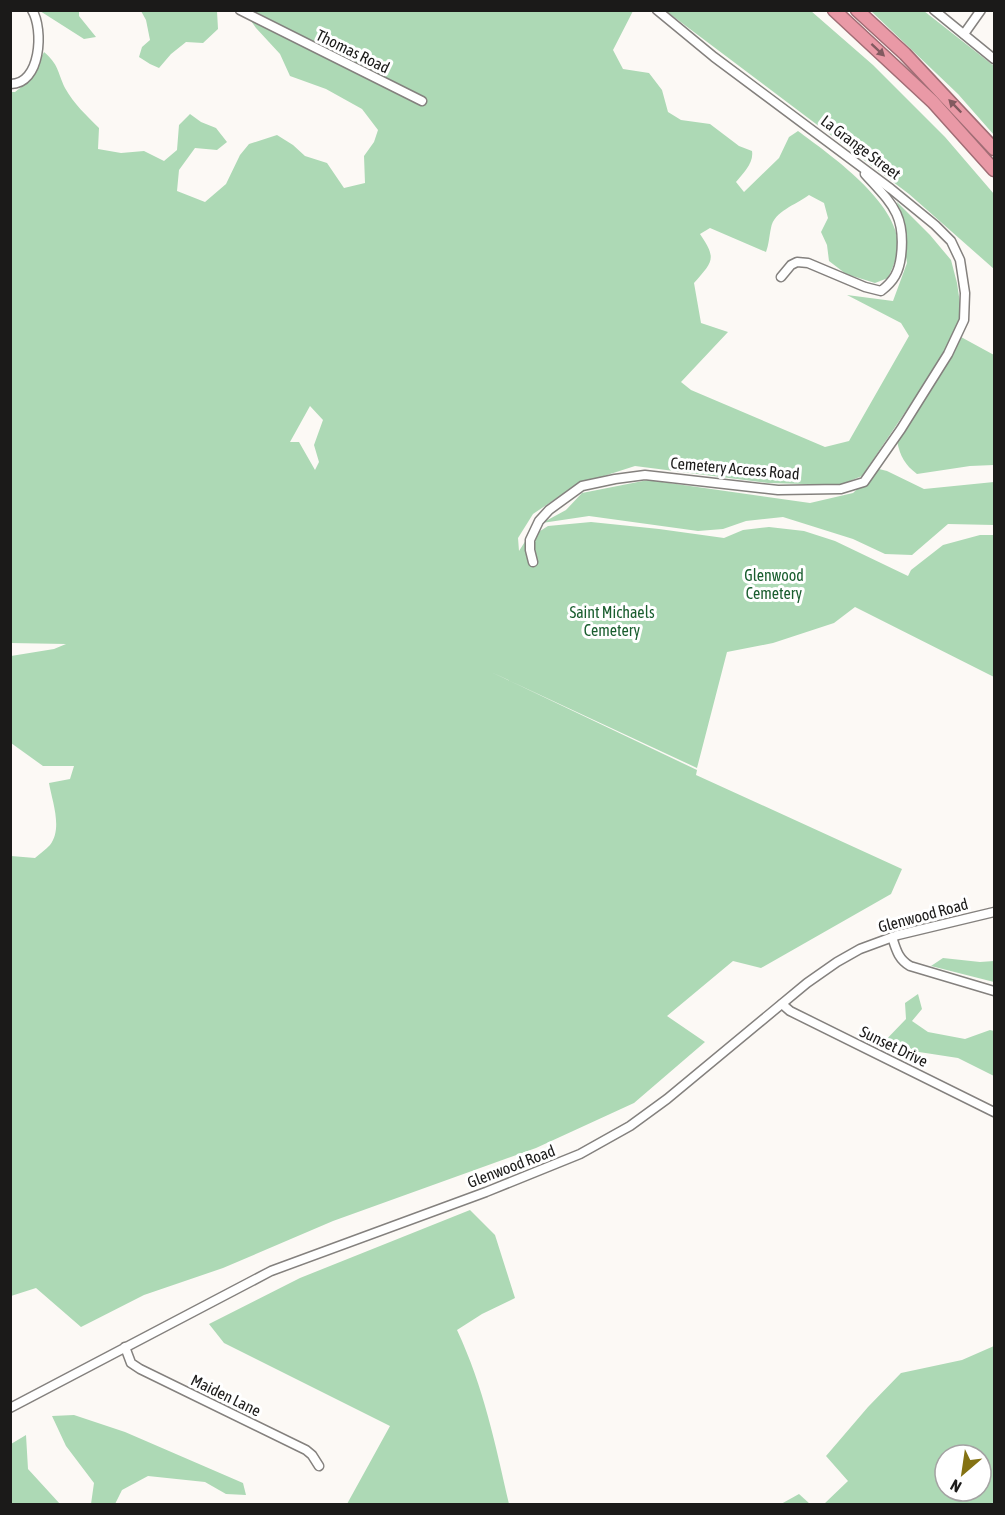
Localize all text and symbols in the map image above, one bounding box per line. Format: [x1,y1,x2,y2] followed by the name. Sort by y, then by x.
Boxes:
[313,26,393,76] street label: Thomas Road
[870,43,885,57] one-way arrow
[948,99,962,113] one-way arrow
[817,111,905,184] street label: La Grange Street
[670,453,800,484] street label: Cemetery Access Road
[744,566,804,603] park label: Glenwood Cemetery
[569,603,655,640] park label: Saint Michaels Cemetery
[876,894,970,936] street label: Glenwood Road
[857,1022,931,1070] street label: Sunset Drive
[465,1141,557,1191] street label: Glenwood Road
[188,1370,264,1420] street label: Maiden Lane
[933,1443,993,1503] north arrow
[947,1476,964,1496] text: N

